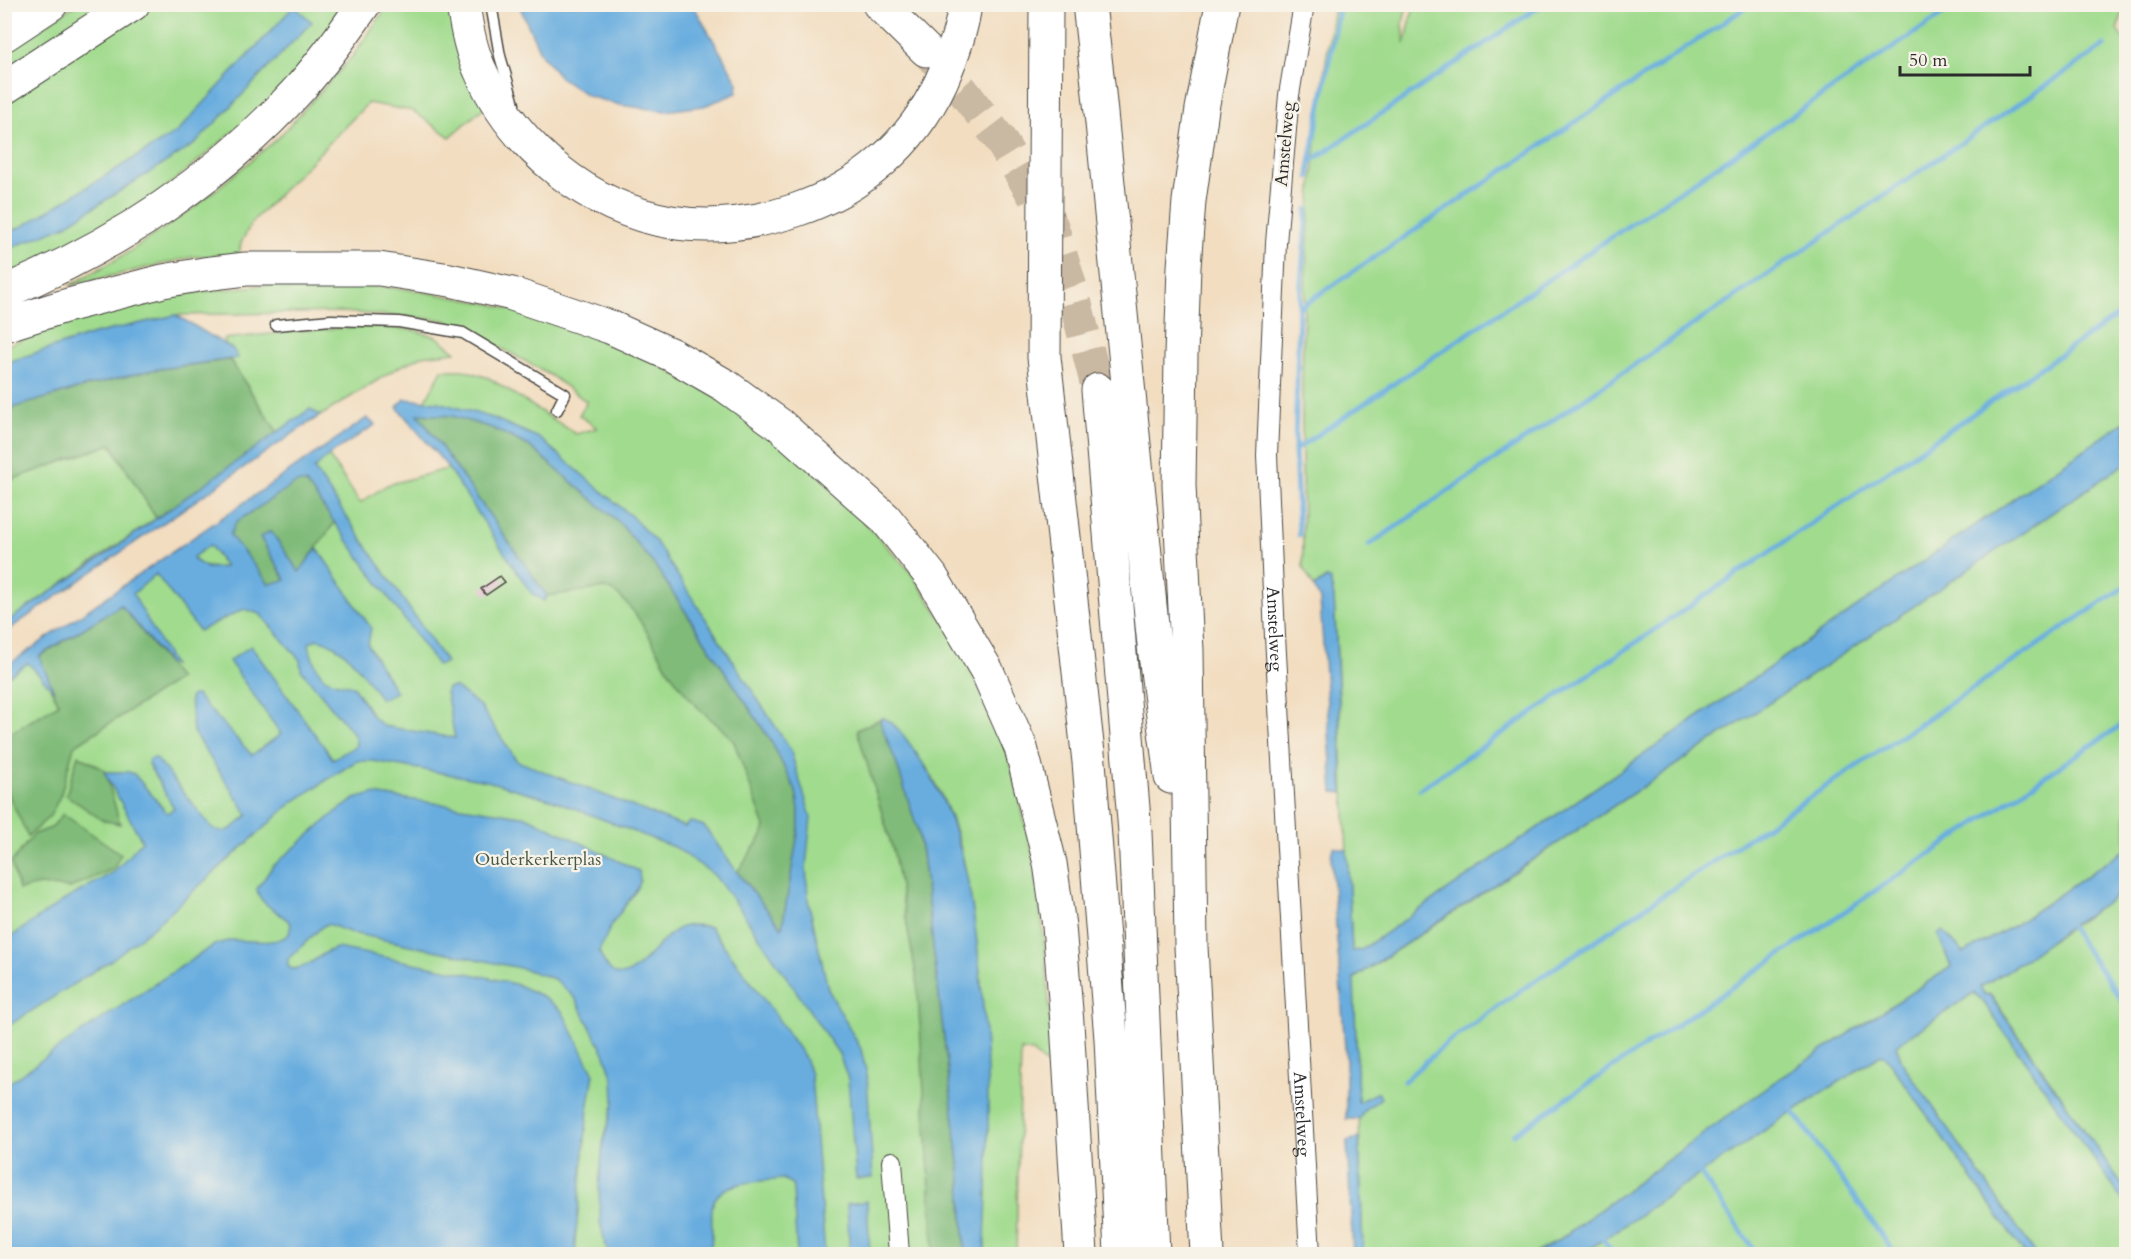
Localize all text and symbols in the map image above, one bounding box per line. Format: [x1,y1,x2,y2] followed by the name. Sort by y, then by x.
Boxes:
[1900,39,2030,77] scale bar
[1909,48,1948,73] text: 50 m
[1269,100,1301,188] street label: Amstelweg
[1260,586,1290,673] street label: Amstelweg
[475,847,601,872] park label: Ouderkerkerplas
[1287,1071,1317,1158] street label: Amstelweg

